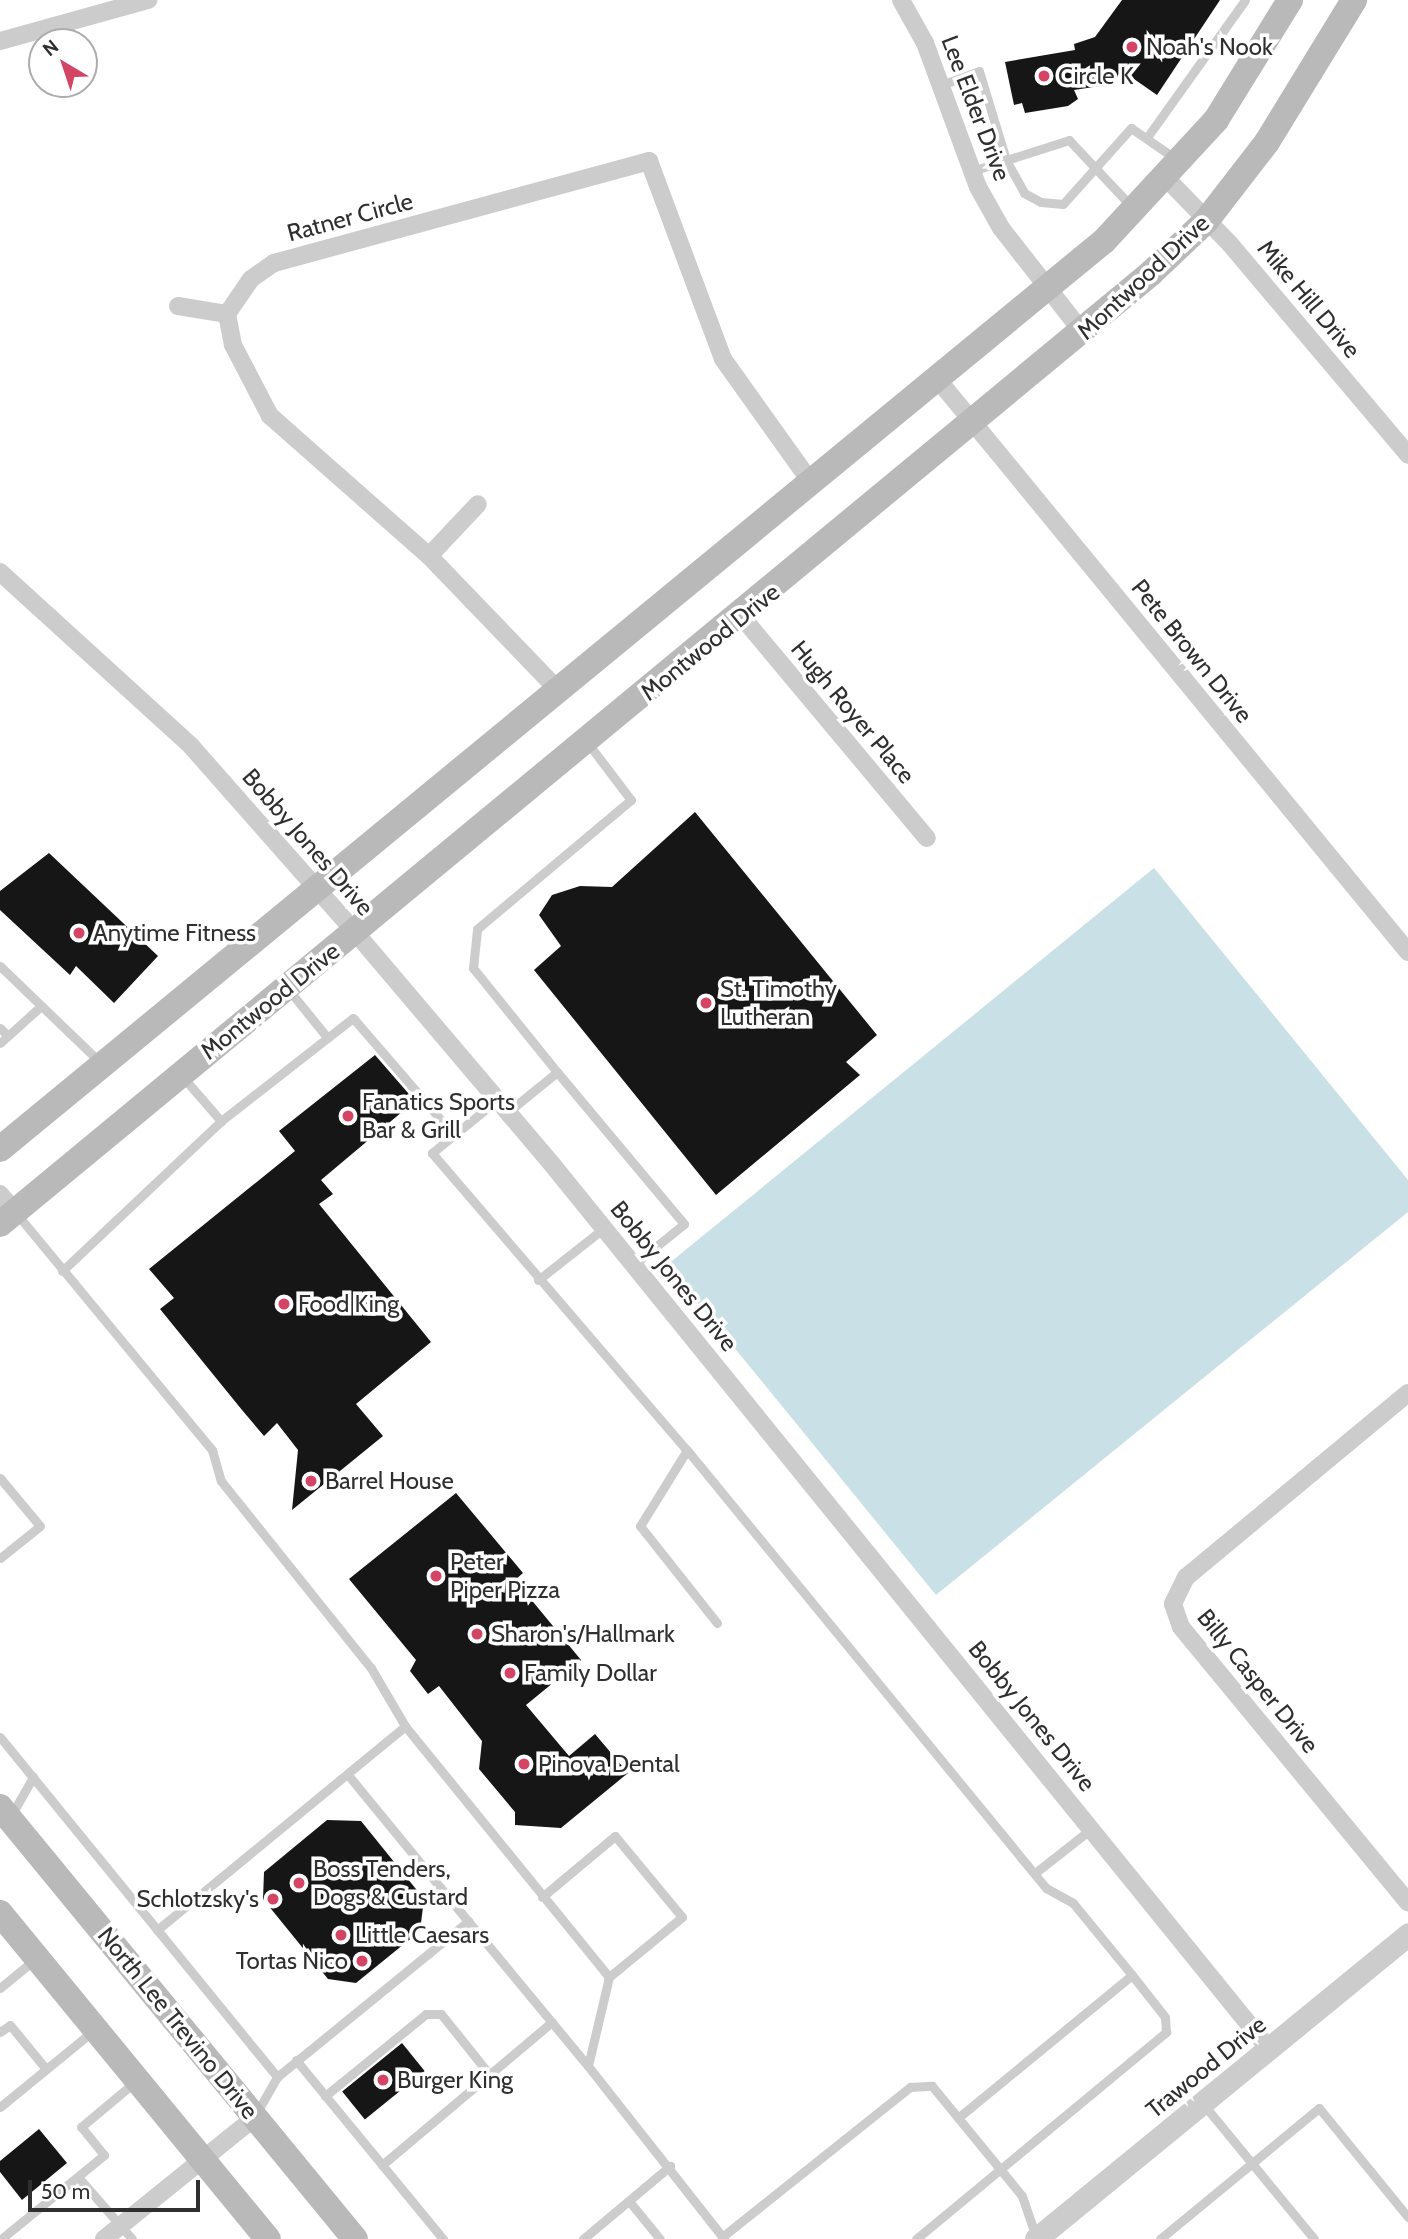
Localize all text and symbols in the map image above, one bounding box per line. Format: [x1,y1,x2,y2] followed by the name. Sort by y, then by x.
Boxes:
[28,28,98,98] north arrow
[935,31,1017,185] street label: Lee Elder Drive
[1146,33,1273,61] place label: Noah's Nook
[38,35,63,61] text: N
[1124,39,1140,55] marker: Noah's Nook
[1058,62,1134,90] place label: Circle K
[1036,68,1052,84] marker: Circle K
[284,186,416,248] street label: Ratner Circle
[1071,209,1215,345] street label: Montwood Drive
[1251,234,1367,364] street label: Mike Hill Drive
[1125,574,1259,728] street label: Pete Brown Drive
[635,577,785,707] street label: Montwood Drive
[785,635,921,789] street label: Hugh Royer Place
[236,763,380,921] street label: Bobby Jones Drive
[93,919,256,947] place label: Anytime Fitness
[71,925,87,941] marker: Anytime Fitness
[195,936,345,1066] street label: Montwood Drive
[720,975,837,1031] place label: St. Timothy Lutheran
[698,995,714,1011] marker: St. Timothy Lutheran
[362,1088,515,1144] place label: Fanatics Sports Bar & Grill
[340,1108,356,1124] marker: Fanatics Sports Bar & Grill
[605,1195,743,1357] street label: Bobby Jones Drive
[298,1290,399,1318] place label: Food King
[276,1296,292,1312] marker: Food King
[325,1467,454,1495] place label: Barrel House
[303,1473,319,1489] marker: Barrel House
[450,1548,560,1604] place label: Peter Piper Pizza
[428,1568,444,1584] marker: Peter Piper Pizza
[1191,1603,1325,1759] street label: Billy Casper Drive
[491,1620,675,1648] place label: Sharon's/Hallmark
[469,1626,485,1642] marker: Sharon's/Hallmark
[963,1635,1101,1797] street label: Bobby Jones Drive
[524,1659,657,1687] place label: Family Dollar
[502,1665,518,1681] marker: Family Dollar
[538,1750,680,1778] place label: Pinova Dental
[516,1756,532,1772] marker: Pinova Dental
[313,1855,468,1911] place label: Boss Tenders, Dogs & Custard
[291,1875,307,1891] marker: Boss Tenders, Dogs & Custard
[137,1885,259,1913] place label: Schlotzsky's
[265,1891,281,1907] marker: Schlotzsky's
[92,1921,264,2125] street label: North Lee Trevino Drive
[355,1921,489,1949] place label: Little Caesars
[333,1927,349,1943] marker: Little Caesars
[236,1947,348,1975] place label: Tortas Nico
[354,1953,370,1969] marker: Tortas Nico
[1140,2010,1272,2124] street label: Trawood Drive
[397,2066,513,2094] place label: Burger King
[375,2072,391,2088] marker: Burger King
[32,2166,203,2210] scale bar
[41,2179,90,2204] text: 50 m

